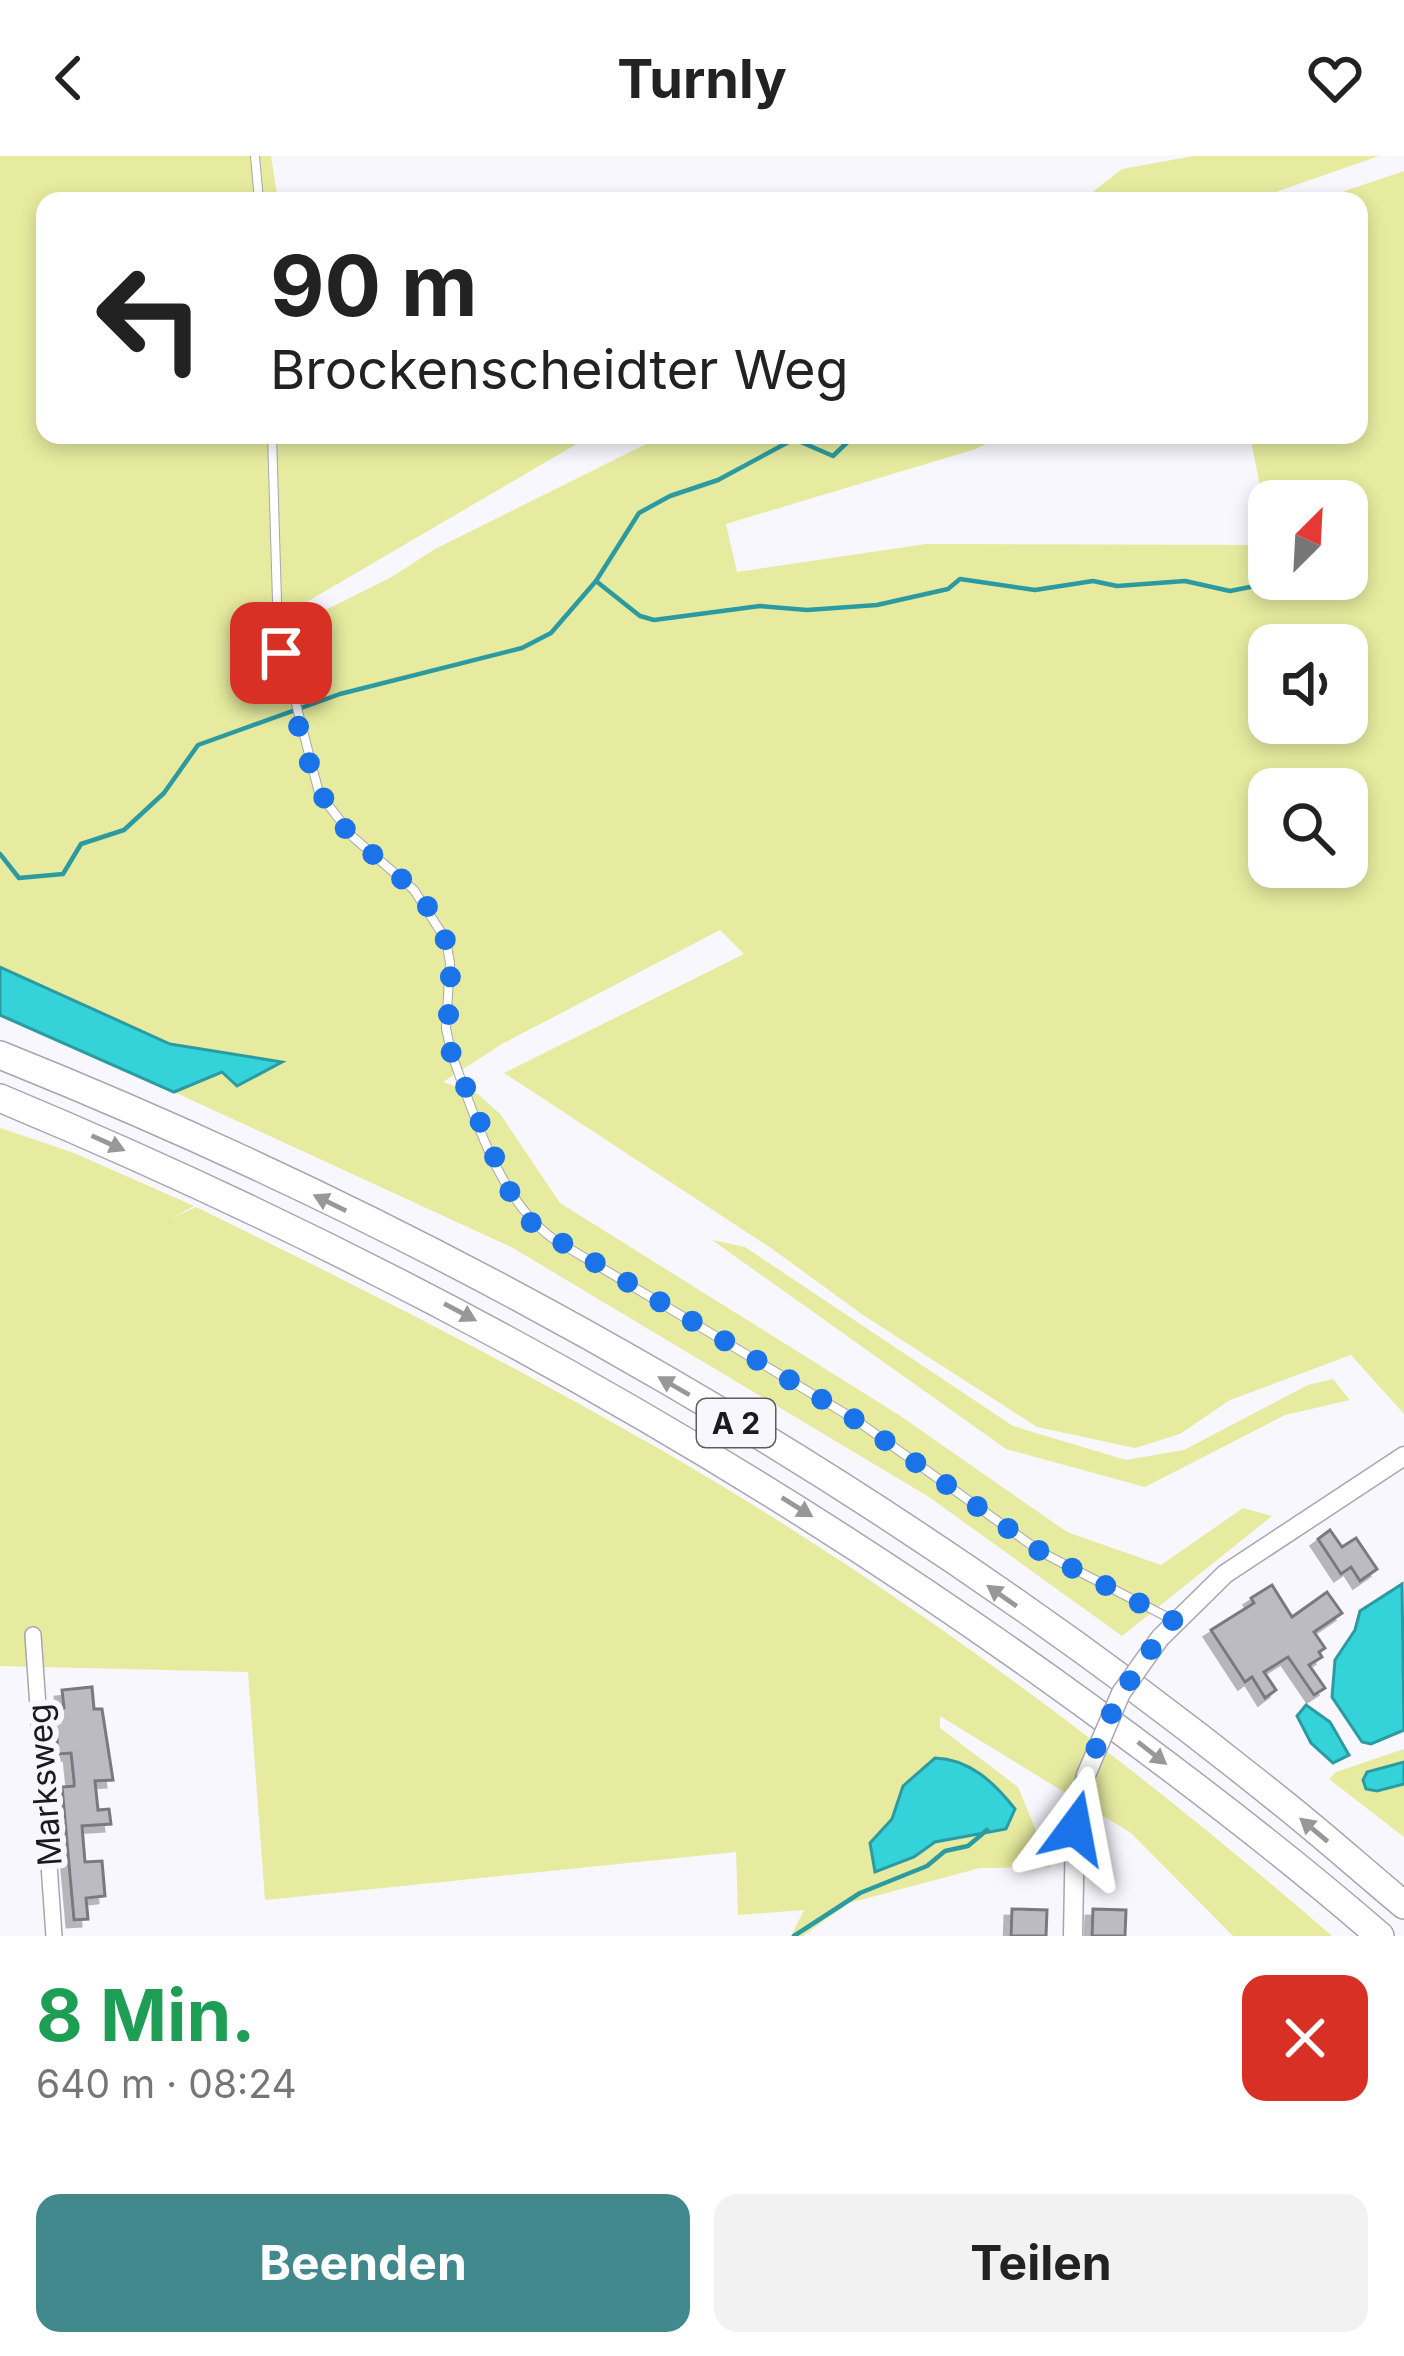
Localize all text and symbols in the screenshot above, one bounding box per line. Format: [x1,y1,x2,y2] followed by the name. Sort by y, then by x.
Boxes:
[36,45,102,111] icon: back
[1302,45,1368,111] icon: heart
[617,46,787,111] text: Turnly
[270,235,478,336] text: 90 m
[72,240,228,396] icon: left
[270,337,849,402] text: Brockenscheidter Weg
[1248,480,1368,600] north arrow
[1248,480,1368,888] map controls
[230,602,332,704] pin
[248,620,314,686] icon: arrive
[1248,624,1368,744] button: sound
[1248,768,1368,888] button: search
[91,1134,126,1154] one-way arrow
[313,1193,347,1213] one-way arrow
[442,1301,477,1322] one-way arrow
[657,1377,691,1398] one-way arrow
[697,1399,775,1447] road number: A 2
[780,1496,814,1517] one-way arrow
[986,1585,1019,1608] one-way arrow
[18,1702,70,1868] street label: Marksweg
[1136,1740,1167,1765] one-way arrow
[1012,1765,1138,1891] position arrow
[1299,1817,1329,1844] one-way arrow
[36,1971,255,2058] text: 8 Min.
[1242,1975,1368,2101] button: close
[36,2060,297,2107] text: 640 m · 08:24
[36,2194,690,2332] button: Beenden
[714,2194,1368,2332] button: Teilen

